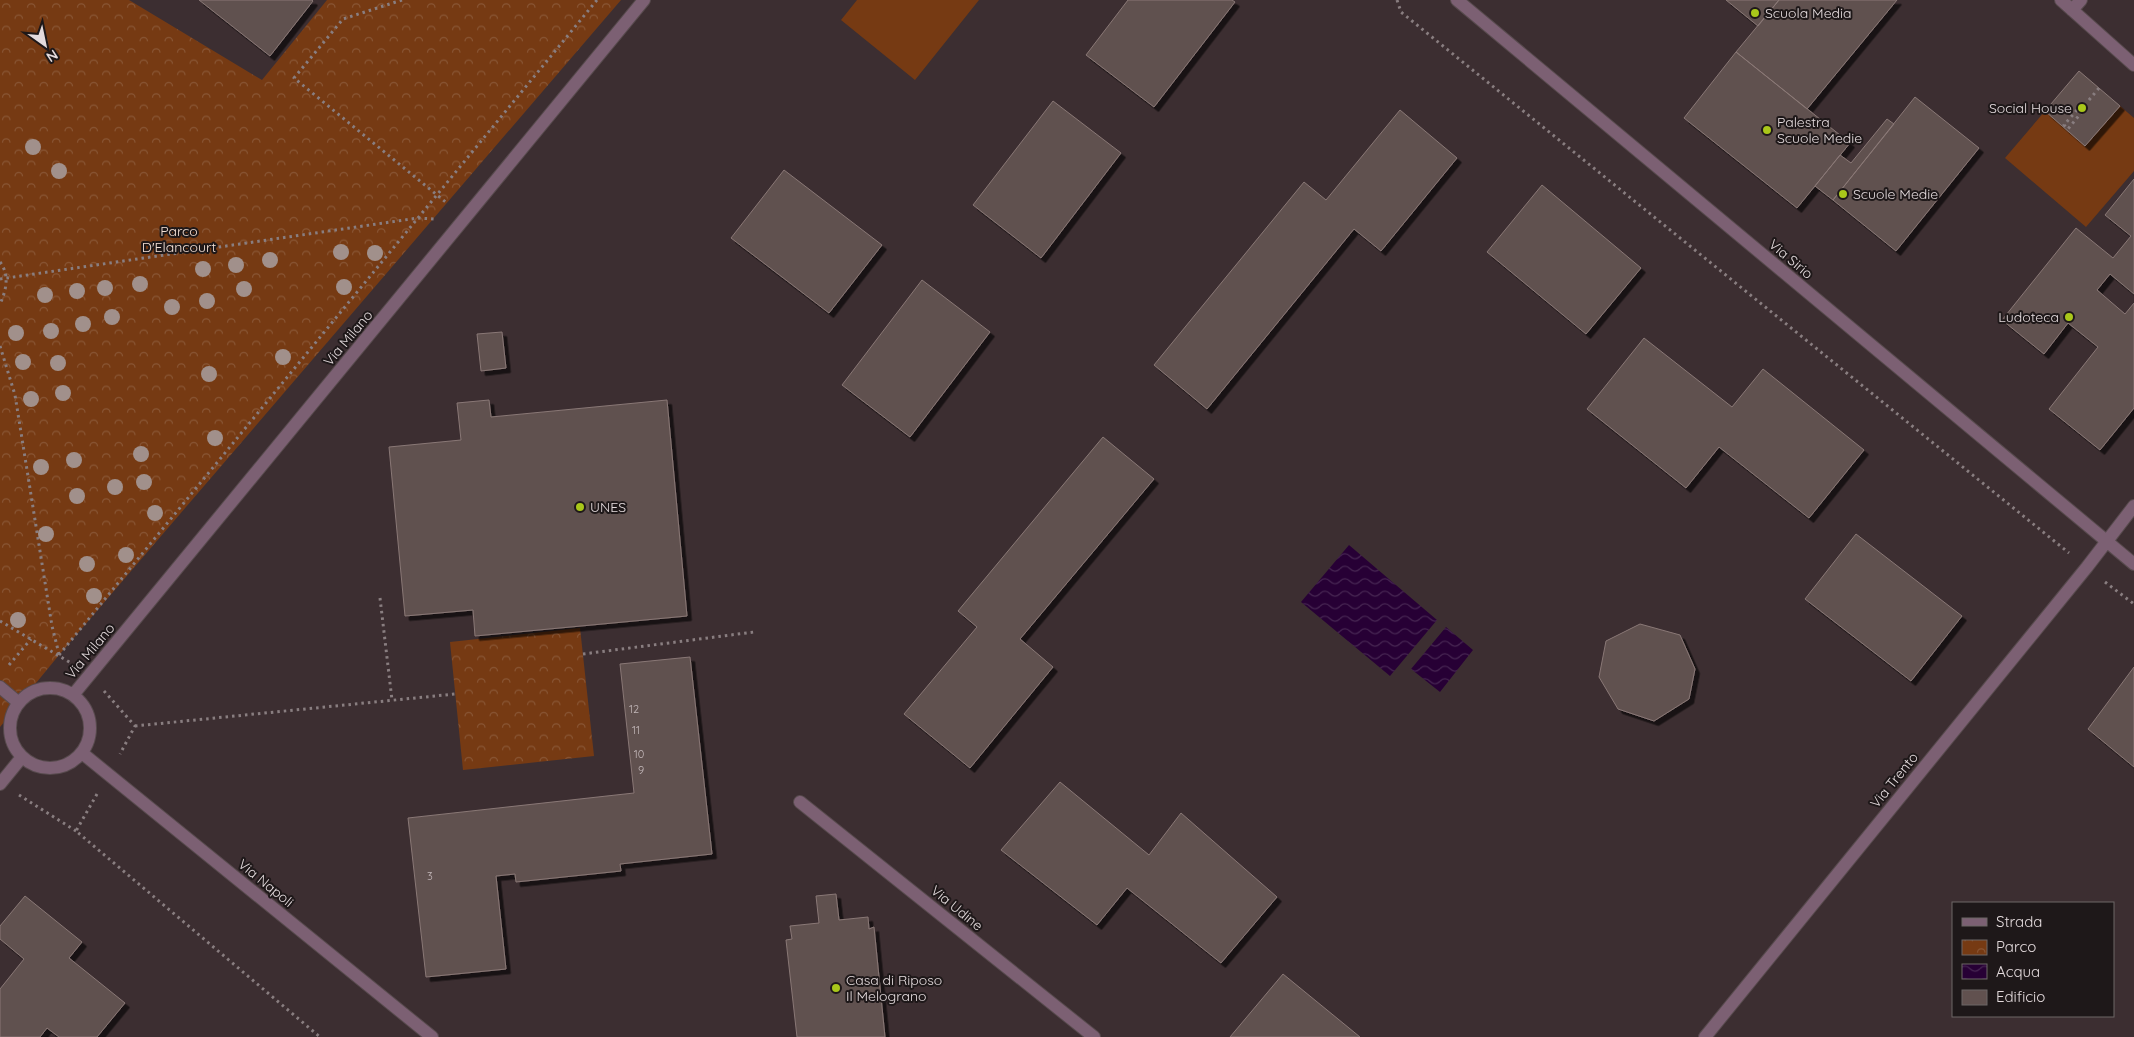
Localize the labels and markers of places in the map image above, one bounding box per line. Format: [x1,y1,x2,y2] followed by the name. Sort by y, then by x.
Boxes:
[1765,4,1852,22] place label: Scuola Media
[1749,7,1761,19] marker: Scuola Media
[1989,99,2072,117] place label: Social House
[2076,102,2088,114] marker: Social House
[1777,113,1862,147] place label: Palestra Scuole Medie
[1761,124,1773,136] marker: Palestra Scuole Medie
[1853,185,1938,203] place label: Scuole Medie
[1837,188,1849,200] marker: Scuole Medie
[1998,308,2059,326] place label: Ludoteca
[2063,311,2075,323] marker: Ludoteca
[590,498,626,516] place label: UNES
[574,501,586,513] marker: UNES
[846,971,942,1005] place label: Casa di Riposo Il Melograno
[830,982,842,994] marker: Casa di Riposo Il Melograno

